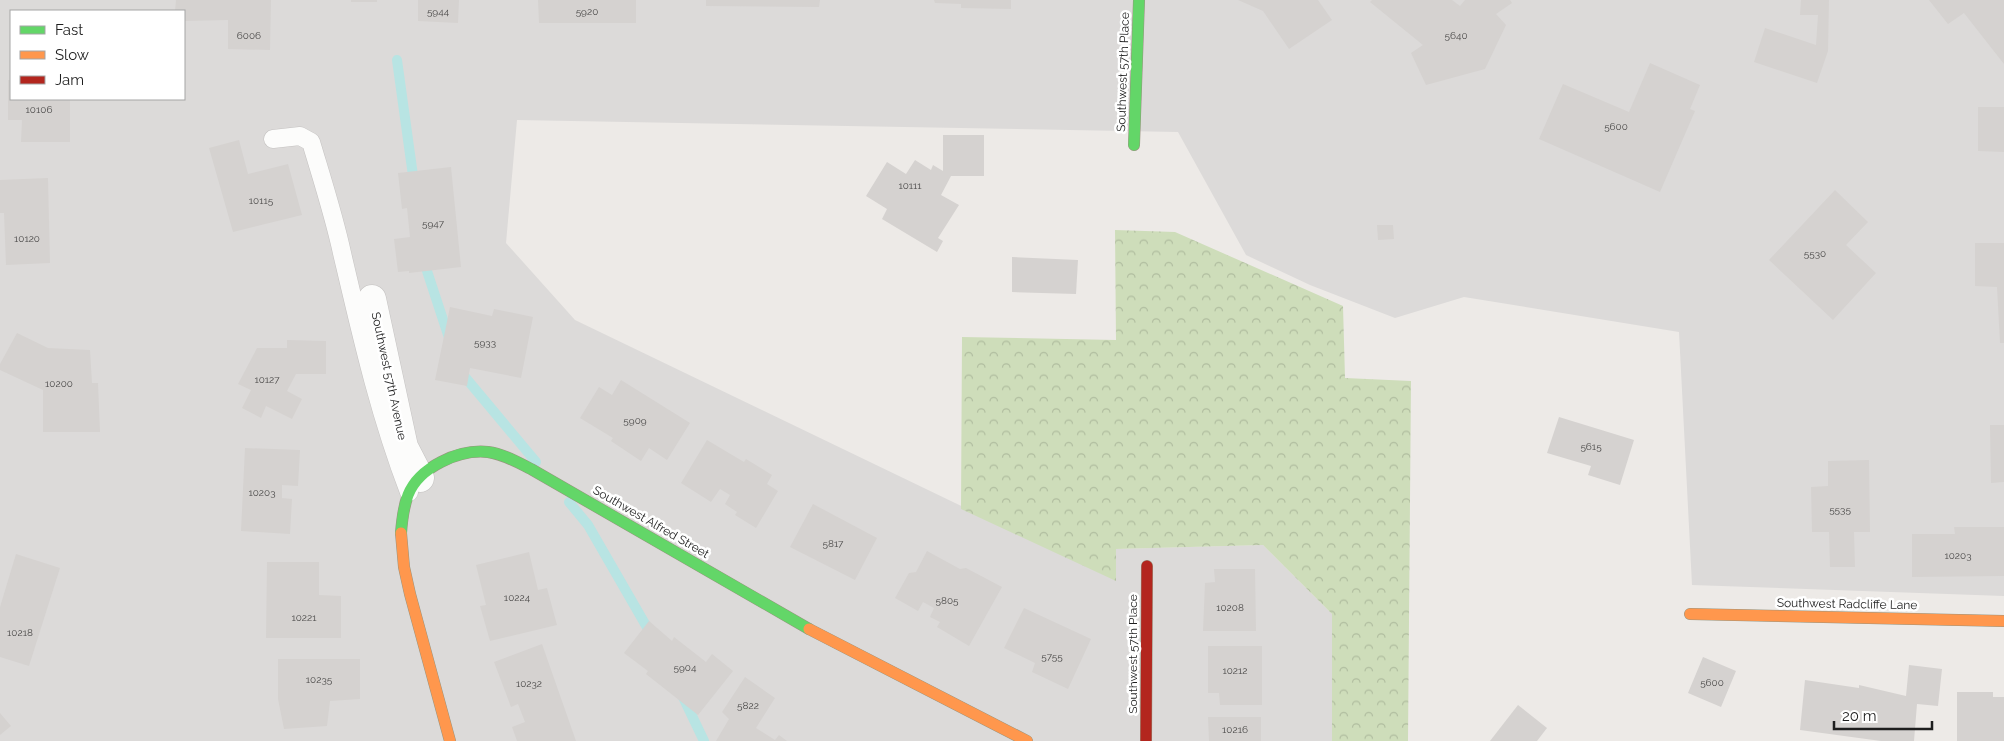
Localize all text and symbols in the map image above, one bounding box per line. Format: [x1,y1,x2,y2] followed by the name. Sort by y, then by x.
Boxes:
[427,6,450,17] house number: 5944
[576,6,598,17] house number: 5920
[10,10,185,100] legend
[1114,12,1132,132] street label: Southwest 57th Place
[55,21,83,39] text: Fast
[237,30,261,41] house number: 6006
[1444,30,1468,41] house number: 5640
[55,46,89,64] text: Slow
[55,71,84,89] text: Jam
[26,104,52,115] house number: 10106
[1604,121,1628,132] house number: 5600
[898,180,922,191] house number: 10111
[249,195,274,206] house number: 10115
[422,218,445,229] house number: 5947
[14,233,40,244] house number: 10120
[1804,248,1826,259] house number: 5530
[369,311,409,441] street label: Southwest 57th Avenue
[474,337,496,348] house number: 5933
[254,374,280,385] house number: 10127
[45,378,73,389] house number: 10200
[623,415,647,426] house number: 5909
[1580,441,1602,452] house number: 5615
[590,483,712,561] street label: Southwest Alfred Street
[248,487,276,498] house number: 10203
[1829,504,1851,515] house number: 5535
[823,538,844,549] house number: 5817
[1944,550,1972,561] house number: 10203
[504,592,531,603] house number: 10224
[1126,594,1140,714] street label: Southwest 57th Place
[936,595,959,606] house number: 5805
[1777,596,1917,612] street label: Southwest Radcliffe Lane
[1216,602,1244,613] house number: 10208
[291,612,317,623] house number: 10221
[7,627,33,638] house number: 10218
[1041,651,1063,662] house number: 5755
[674,662,697,673] house number: 5904
[1222,665,1248,676] house number: 10212
[306,674,333,685] house number: 10235
[1700,677,1724,688] house number: 5600
[516,678,542,689] house number: 10232
[1834,698,1932,730] scale bar
[737,700,759,711] house number: 5822
[1842,707,1877,725] text: 20 m
[1222,724,1248,735] house number: 10216

